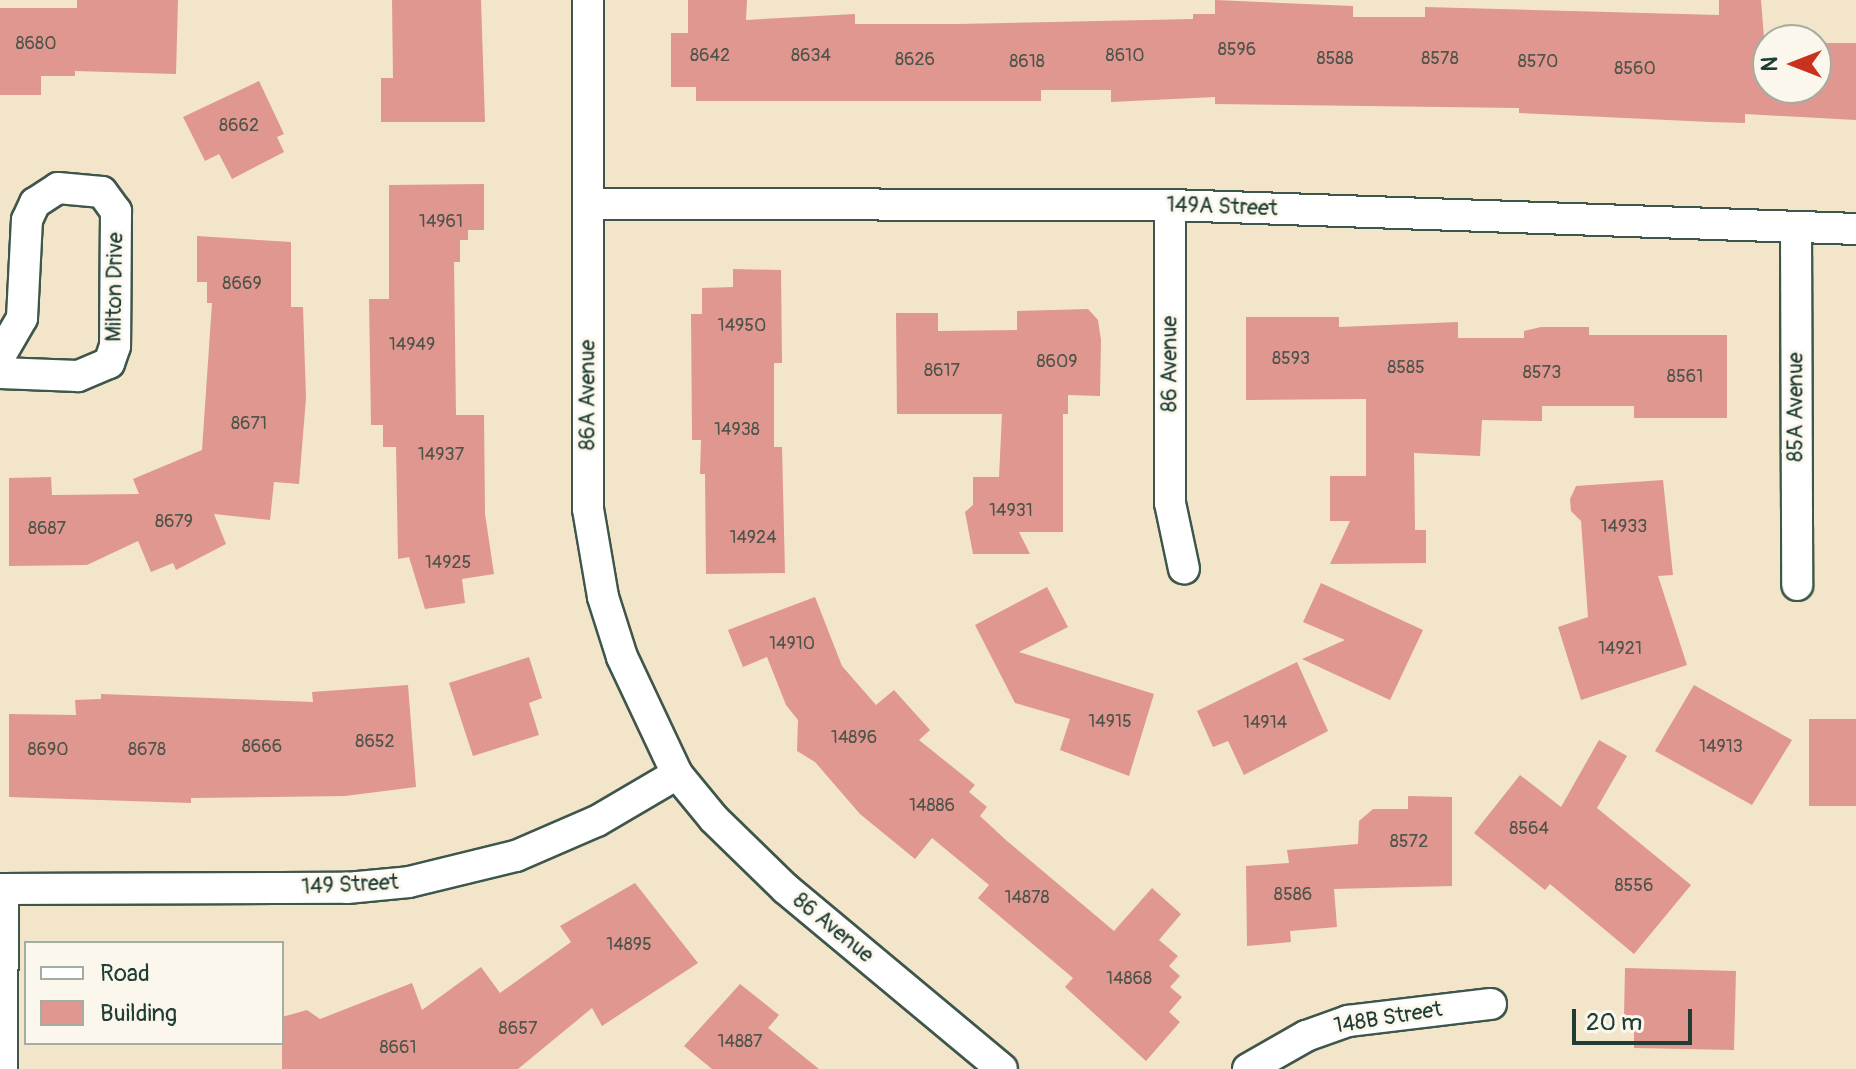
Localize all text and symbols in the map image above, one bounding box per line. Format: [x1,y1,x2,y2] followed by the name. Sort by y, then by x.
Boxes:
[1752,24,1832,104] north arrow
[16,33,56,55] house number: 8680
[1218,39,1256,61] house number: 8596
[690,45,730,67] house number: 8642
[791,45,831,67] house number: 8634
[1106,45,1144,67] house number: 8610
[1317,48,1353,70] house number: 8588
[1421,48,1459,70] house number: 8578
[895,49,935,71] house number: 8626
[1009,51,1045,73] house number: 8618
[1518,51,1558,73] house number: 8570
[1756,57,1784,71] text: N
[1614,58,1656,80] house number: 8560
[219,115,259,137] house number: 8662
[1166,192,1278,222] street label: 149A Street
[419,211,463,233] house number: 14961
[101,232,129,342] street label: Milton Drive
[222,273,262,295] house number: 8669
[718,315,766,337] house number: 14950
[1157,316,1183,412] street label: 86 Avenue
[389,334,435,356] house number: 14949
[575,340,601,450] street label: 86A Avenue
[1272,348,1310,370] house number: 8593
[1036,351,1078,373] house number: 8609
[1783,352,1809,462] street label: 85A Avenue
[1387,357,1425,379] house number: 8585
[924,360,960,382] house number: 8617
[1523,362,1561,384] house number: 8573
[1667,366,1703,388] house number: 8561
[231,413,267,435] house number: 8671
[714,419,760,441] house number: 14938
[418,444,464,466] house number: 14937
[989,500,1033,522] house number: 14931
[155,511,193,533] house number: 8679
[1601,516,1647,538] house number: 14933
[28,518,66,540] house number: 8687
[729,527,777,549] house number: 14924
[425,552,471,574] house number: 14925
[769,633,815,655] house number: 14910
[1598,638,1642,660] house number: 14921
[1088,711,1132,733] house number: 14915
[1243,712,1287,734] house number: 14914
[831,727,877,749] house number: 14896
[355,731,395,753] house number: 8652
[242,736,282,758] house number: 8666
[1699,736,1743,758] house number: 14913
[27,739,69,761] house number: 8690
[128,739,166,761] house number: 8678
[909,795,955,817] house number: 14886
[1509,818,1549,840] house number: 8564
[1390,831,1428,853] house number: 8572
[301,869,399,901] street label: 149 Street
[1614,875,1654,897] house number: 8556
[1274,884,1312,906] house number: 8586
[787,887,879,969] street label: 86 Avenue
[1004,887,1050,909] house number: 14878
[606,934,652,956] house number: 14895
[24,941,284,1045] legend
[100,959,150,988] text: Road
[1106,968,1152,990] house number: 14868
[1576,993,1696,1043] scale bar
[1332,996,1444,1040] street label: 148B Street
[100,999,177,1028] text: Building
[1586,1008,1642,1037] text: 20 m
[499,1018,537,1040] house number: 8657
[717,1031,763,1053] house number: 14887
[379,1037,417,1059] house number: 8661

